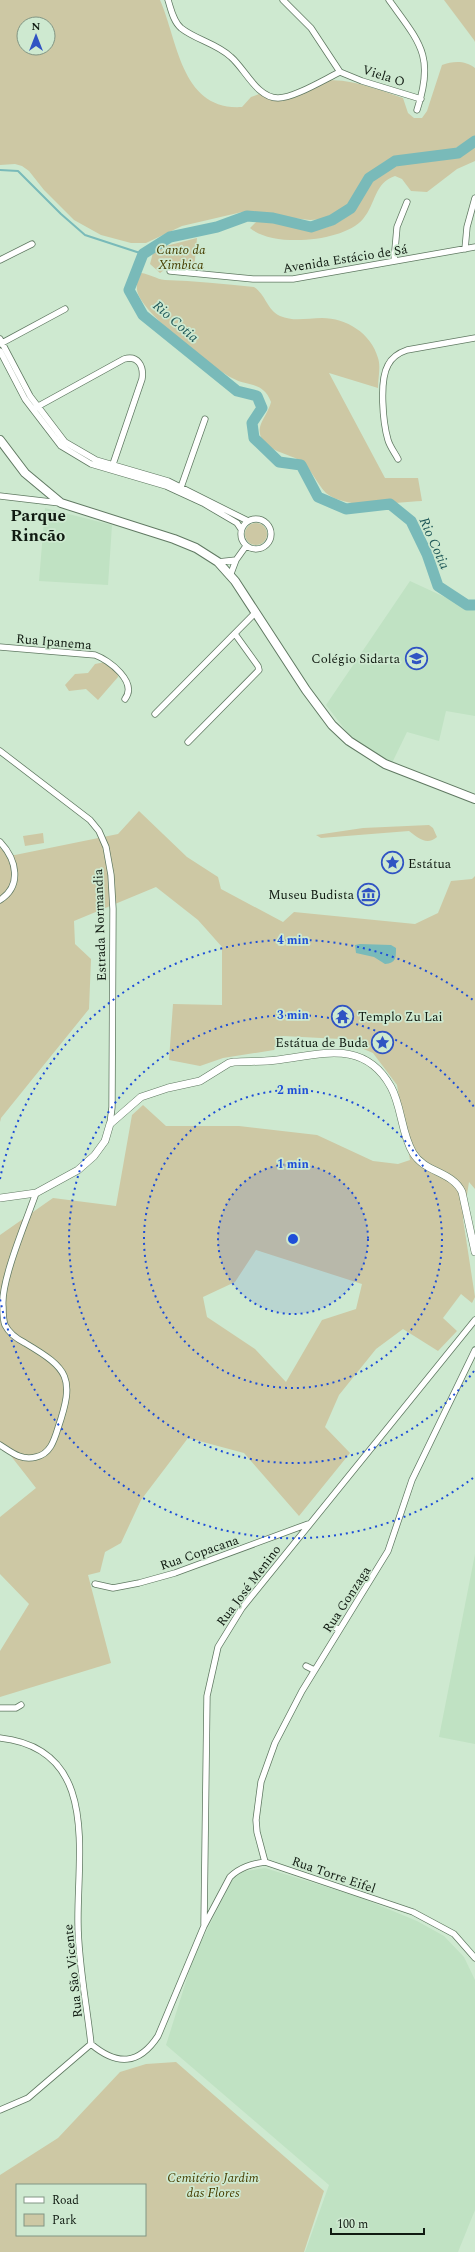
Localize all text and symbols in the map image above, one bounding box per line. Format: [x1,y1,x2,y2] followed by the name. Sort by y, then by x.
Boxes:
[16,16,56,56] north arrow
[32,18,41,35] text: N
[360,60,408,92] street label: Viela O
[281,239,410,279] street label: Avenida Estácio de Sá
[156,240,206,275] park label: Canto da Ximbica
[148,295,203,347] water label: Rio Cotia
[10,503,66,549] district label: Parque Rincão
[414,514,455,573] water label: Rio Cotia
[15,629,93,655] street label: Rua Ipanema
[403,645,429,671] school or university icon: Colégio Sidarta
[311,649,401,669] place label: Colégio Sidarta
[380,850,406,876] place icon: Estátua
[408,854,452,874] place label: Estátua
[88,868,112,982] street label: Estrada Normandia
[356,881,382,907] museum icon: Museu Budista
[268,885,355,905] place label: Museu Budista
[277,931,310,950] text: 4 min
[330,1003,356,1029] temple icon: Templo Zu Lai
[277,1006,310,1025] text: 3 min
[358,1007,443,1027] place label: Templo Zu Lai
[370,1029,396,1055] place icon: Estátua de Buda
[275,1033,369,1053] place label: Estátua de Buda
[277,1081,310,1100] text: 2 min
[277,1155,310,1174] text: 1 min
[286,1232,300,1246] centre of rings
[157,1530,242,1576] street label: Rua Copacana
[212,1541,286,1631] street label: Rua José Menino
[318,1562,376,1637] street label: Rua Gonzaga
[289,1851,379,1899] street label: Rua Torre Eifel
[58,1923,88,2019] street label: Rua São Vicente
[167,2168,259,2203] park label: Cemitério Jardim das Flores
[16,2184,146,2236] legend
[52,2191,79,2210] text: Road
[331,2210,424,2236] scale bar
[52,2211,77,2230] text: Park
[337,2215,368,2234] text: 100 m

